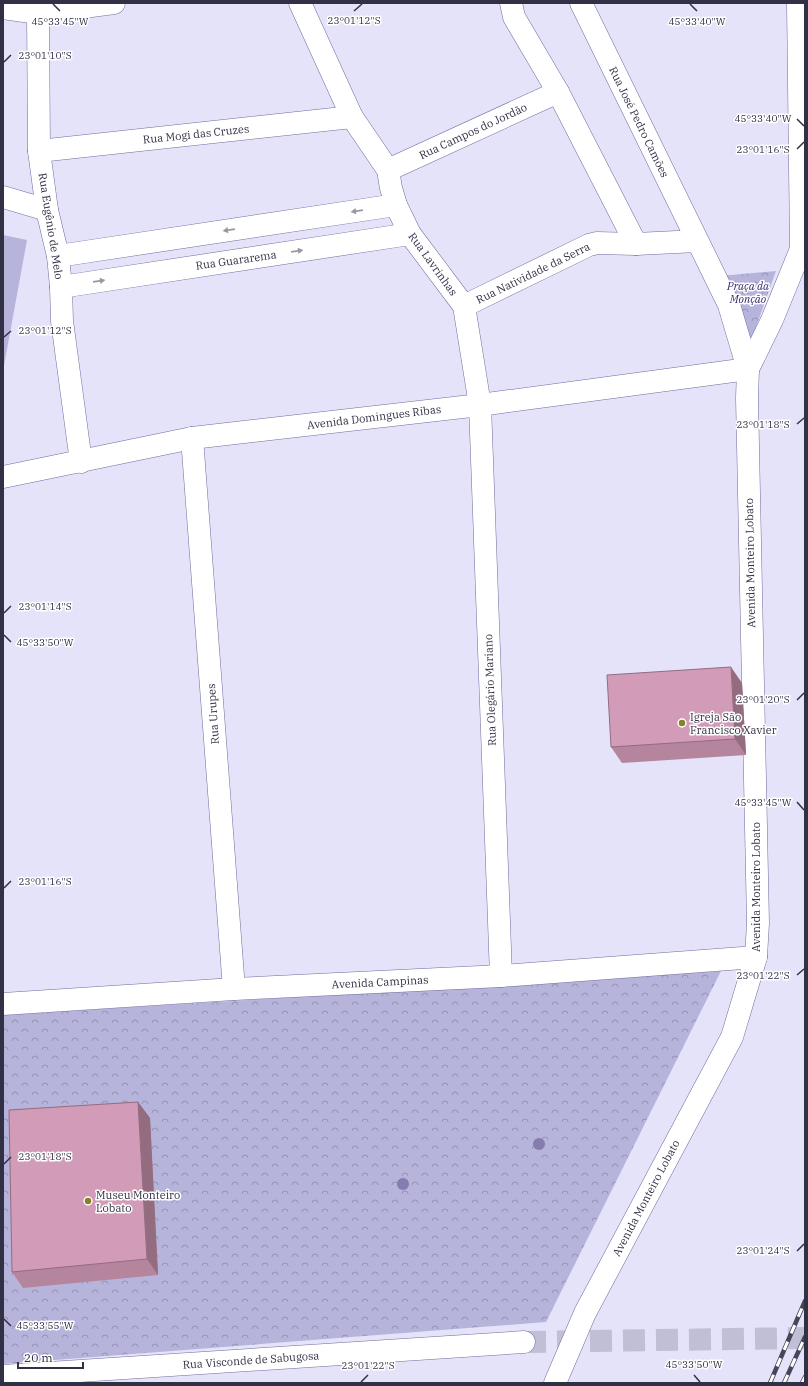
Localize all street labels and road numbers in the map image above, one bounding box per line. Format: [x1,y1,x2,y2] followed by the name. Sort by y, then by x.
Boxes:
[606,64,672,180] street label: Rua José Pedro Camões
[417,100,529,162] street label: Rua Campos do Jordão
[142,121,250,147] street label: Rua Mogi das Cruzes
[36,172,66,280] street label: Rua Eugênio de Melo
[405,230,461,298] street label: Rua Lavrinhas
[474,239,592,307] street label: Rua Natividade da Serra
[195,247,277,273] street label: Rua Guararema
[306,402,442,432] street label: Avenida Domingues Ribas
[742,498,758,628] street label: Avenida Monteiro Lobato
[481,634,499,746] street label: Rua Olegário Mariano
[204,683,222,745] street label: Rua Urupes
[749,822,763,952] street label: Avenida Monteiro Lobato
[331,972,429,992] street label: Avenida Campinas
[609,1137,683,1259] street label: Avenida Monteiro Lobato
[182,1348,320,1372] street label: Rua Visconde de Sabugosa

